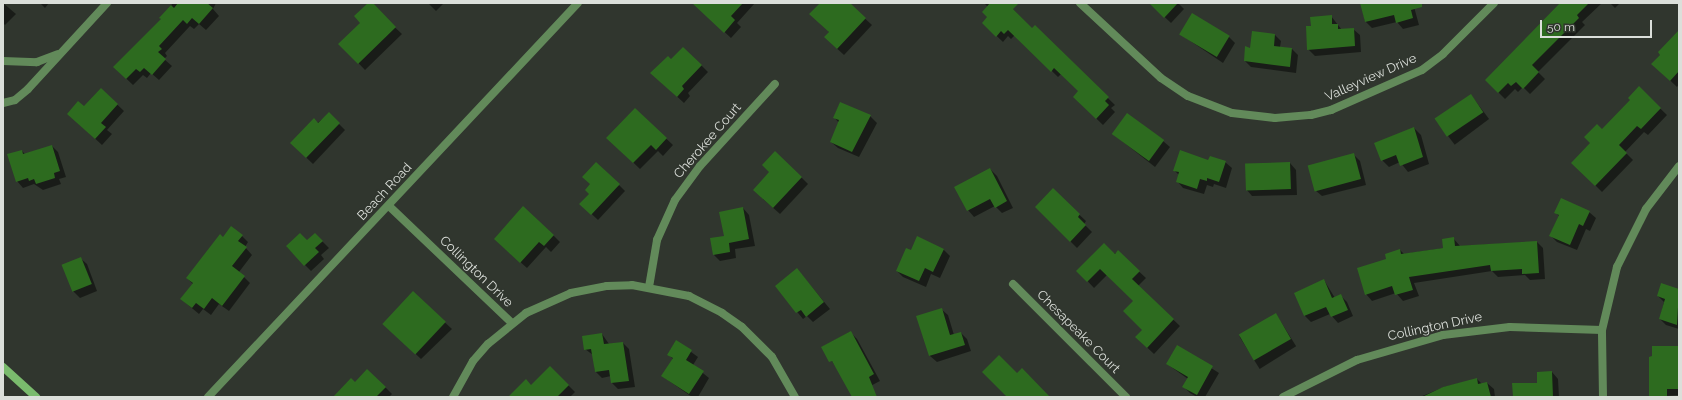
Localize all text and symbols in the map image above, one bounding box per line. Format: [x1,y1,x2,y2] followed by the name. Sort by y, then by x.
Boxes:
[1542,12,1654,38] scale bar
[1547,20,1575,34] text: 50 m
[1323,51,1419,105] street label: Valleyview Drive
[671,100,745,182] street label: Cherokee Court
[355,160,415,224] street label: Beach Road
[436,233,516,311] street label: Collington Drive
[1033,287,1123,377] street label: Chesapeake Court
[1386,309,1484,345] street label: Collington Drive

